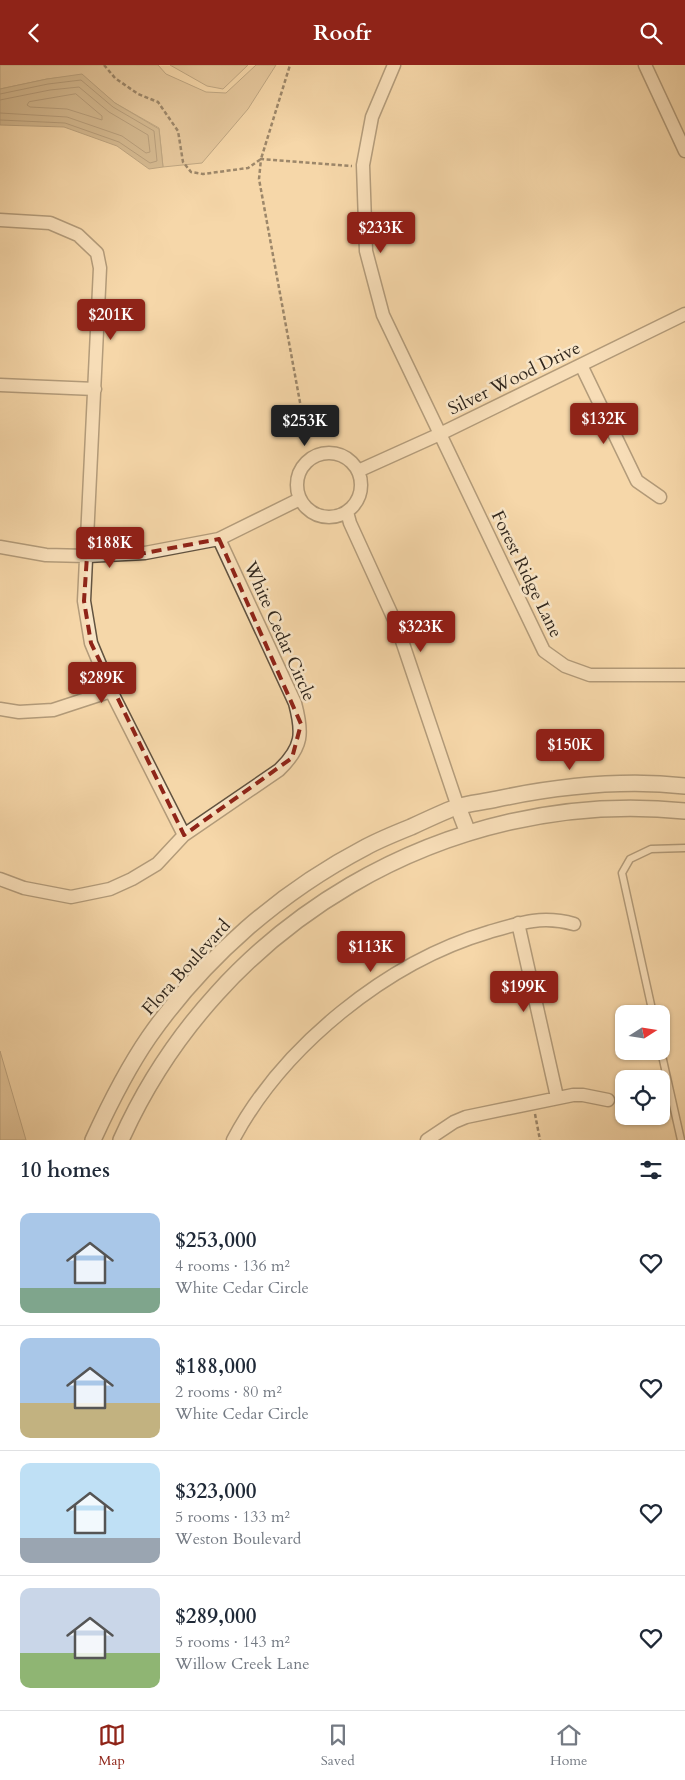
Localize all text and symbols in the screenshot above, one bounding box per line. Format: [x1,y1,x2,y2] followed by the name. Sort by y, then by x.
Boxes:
[313,18,372,48] text: Roofr
[20,19,48,47] icon: back
[637,19,665,47] icon: search
[346,211,416,254] pin: $233K
[358,217,404,239] text: $233K
[76,299,146,341] pin: $201K
[88,304,134,326] text: $201K
[444,336,585,421] street label: Silver Wood Drive
[569,403,639,445] pin: $132K
[270,405,340,447] pin: $253K
[581,408,627,430] text: $132K
[282,410,328,432] text: $253K
[485,506,568,642] street label: Forest Ridge Lane
[75,527,145,569] pin: $188K
[87,532,133,554] text: $188K
[237,556,322,705] street label: White Cedar Circle
[386,611,456,653] pin: $323K
[398,616,444,638] text: $323K
[67,661,137,704] pin: $289K
[79,667,125,689] text: $289K
[535,729,605,771] pin: $150K
[547,734,593,756] text: $150K
[136,914,237,1021] street label: Flora Boulevard
[336,931,406,973] pin: $113K
[348,936,394,958] text: $113K
[489,971,559,1013] pin: $199K
[501,976,547,998] text: $199K
[615,1005,670,1060] north arrow
[615,1005,670,1125] map controls
[615,1070,670,1125] button: locate
[20,1156,110,1185] text: 10 homes
[637,1156,665,1184] icon: filters
[175,1226,256,1255] text: $253,000
[60,1233,120,1293] icon: home
[637,1249,665,1277] icon: heart
[175,1255,290,1277] text: 4 rooms · 136 m²
[175,1277,309,1299] text: White Cedar Circle
[175,1352,256,1381] text: $188,000
[60,1358,120,1418] icon: home
[637,1374,665,1402] icon: heart
[175,1381,282,1403] text: 2 rooms · 80 m²
[175,1403,309,1425] text: White Cedar Circle
[175,1477,256,1506] text: $323,000
[60,1483,120,1543] icon: home
[637,1499,665,1527] icon: heart
[175,1506,290,1528] text: 5 rooms · 133 m²
[175,1528,301,1550] text: Weston Boulevard
[175,1602,256,1631] text: $289,000
[60,1608,120,1668] icon: home
[637,1624,665,1652] icon: heart
[175,1631,290,1653] text: 5 rooms · 143 m²
[175,1653,310,1675] text: Willow Creek Lane
[98,1721,126,1770] tab: Map
[321,1721,355,1770] tab: Saved
[550,1721,587,1770] tab: Home

